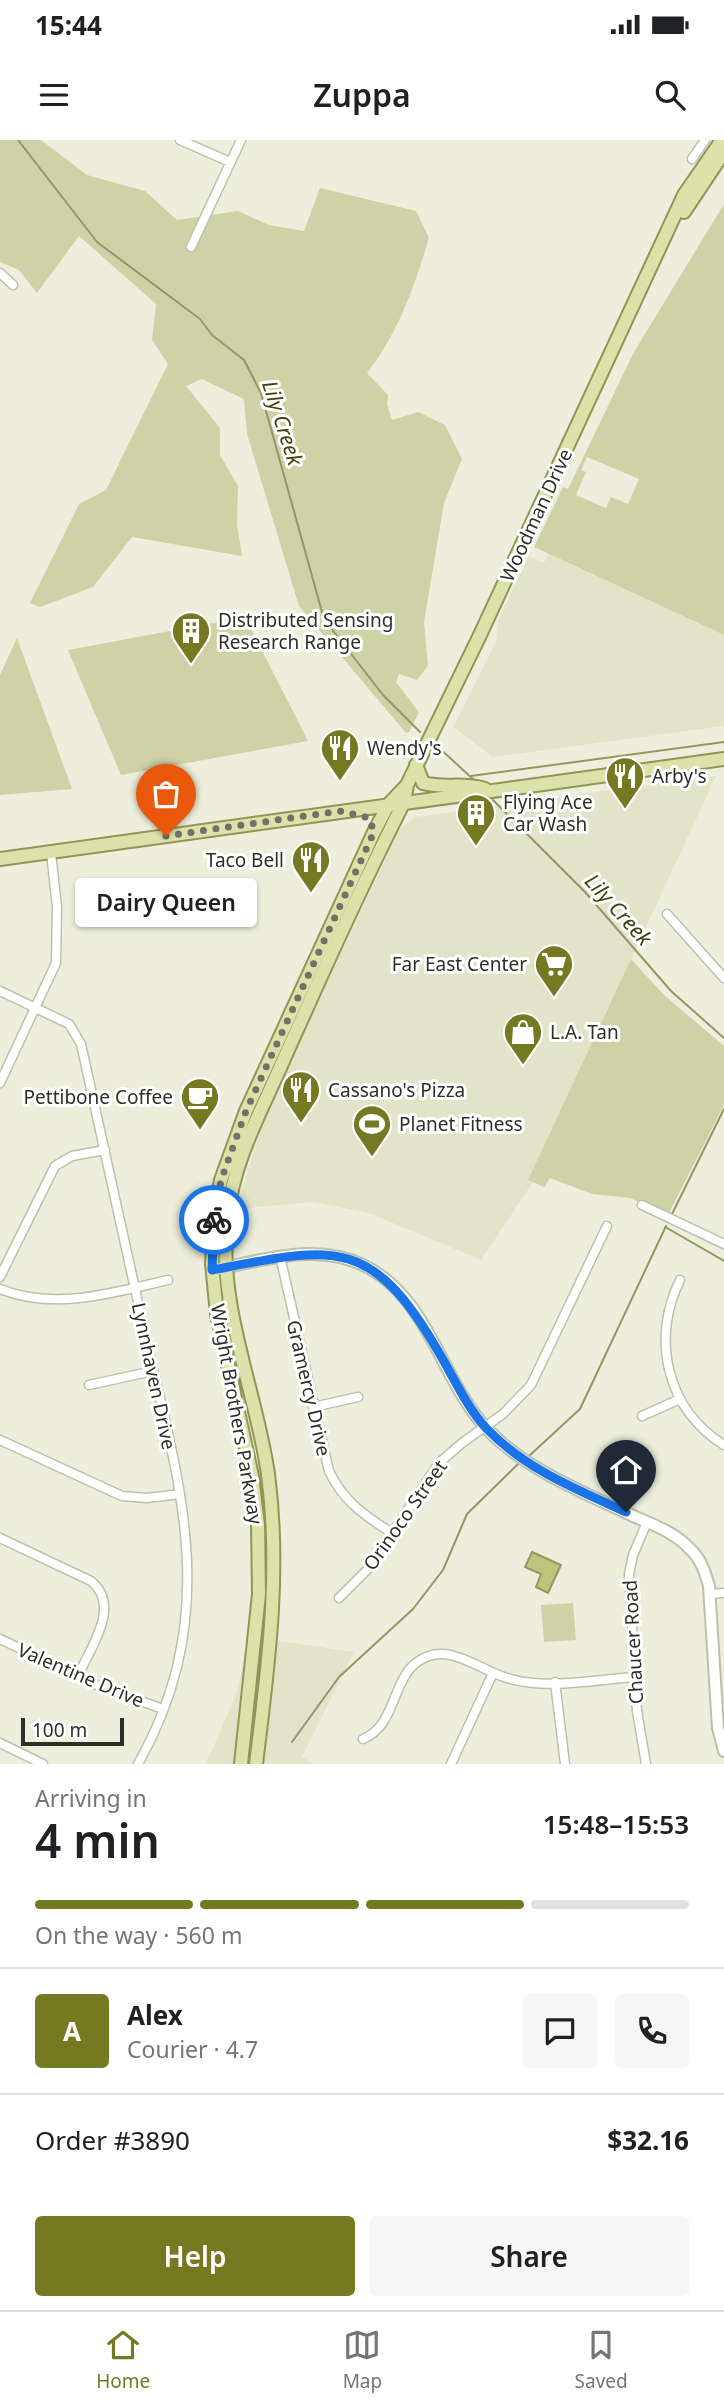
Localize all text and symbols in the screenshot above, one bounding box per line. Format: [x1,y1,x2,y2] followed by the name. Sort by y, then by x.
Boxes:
[35,7,102,43] text: 15:44
[313,73,411,116] text: Zuppa
[35,76,73,114] icon: menu
[651,76,689,114] icon: search
[256,377,310,470] water label: Lily Creek
[494,444,578,586] street label: Woodman Drive
[218,607,393,655] place label: Distributed Sensing Research Range
[170,610,212,665] building icon: Distributed Sensing Research Range
[319,727,361,782] restaurant icon: Wendy's
[367,735,442,761] place label: Wendy's
[604,755,646,810] restaurant icon: Arby's
[652,763,707,789] place label: Arby's
[136,764,196,836] pin
[147,775,185,813] icon: bag
[503,789,593,837] place label: Flying Ace Car Wash
[455,792,497,847] building icon: Flying Ace Car Wash
[290,839,332,894] restaurant icon: Taco Bell
[206,847,284,873] place label: Taco Bell
[579,867,660,952] water label: Lily Creek
[75,878,257,927] callout: Dairy Queen
[96,886,236,918] text: Dairy Queen
[533,943,575,998] supermarket icon: Far East Center
[392,951,527,977] place label: Far East Center
[502,1011,544,1066] shop icon: L.A. Tan
[550,1019,619,1045] place label: L.A. Tan
[280,1069,322,1124] restaurant icon: Cassano's Pizza
[179,1076,221,1131] cafe icon: Pettibone Coffee
[328,1077,465,1103] place label: Cassano's Pizza
[24,1084,173,1110] place label: Pettibone Coffee
[351,1103,393,1158] sports icon: Planet Fitness
[399,1111,523,1137] place label: Planet Fitness
[179,1185,249,1255] courier
[195,1201,233,1239] icon: bike
[126,1300,182,1452] street label: Lynnhaven Drive
[205,1302,269,1527] street label: Wright Brothers Parkway
[281,1318,337,1458] street label: Gramercy Drive
[596,1440,656,1512] pin
[607,1451,645,1489] icon: home
[357,1454,453,1575] street label: Orinoco Street
[617,1579,649,1705] street label: Chaucer Road
[14,1637,148,1713] street label: Valentine Drive
[21,1715,124,1747] scale bar
[32,1717,87,1743] text: 100 m
[35,1782,147,1814] text: Arriving in
[543,1806,689,1842] text: 15:48–15:53
[35,1809,160,1871] text: 4 min
[35,1919,242,1951] text: On the way · 560 m
[523,1994,597,2068] button: chat
[615,1994,689,2068] button: phone
[127,1997,183,2033] text: Alex
[63,2013,81,2049] text: A
[127,2033,258,2065] text: Courier · 4.7
[35,2122,190,2158] text: Order #3890
[607,2122,689,2158] text: $32.16
[35,2216,355,2296] button: Help
[369,2216,689,2296] button: Share
[96,2326,150,2394] tab: Home
[343,2326,382,2394] tab: Map
[575,2326,628,2394] tab: Saved

